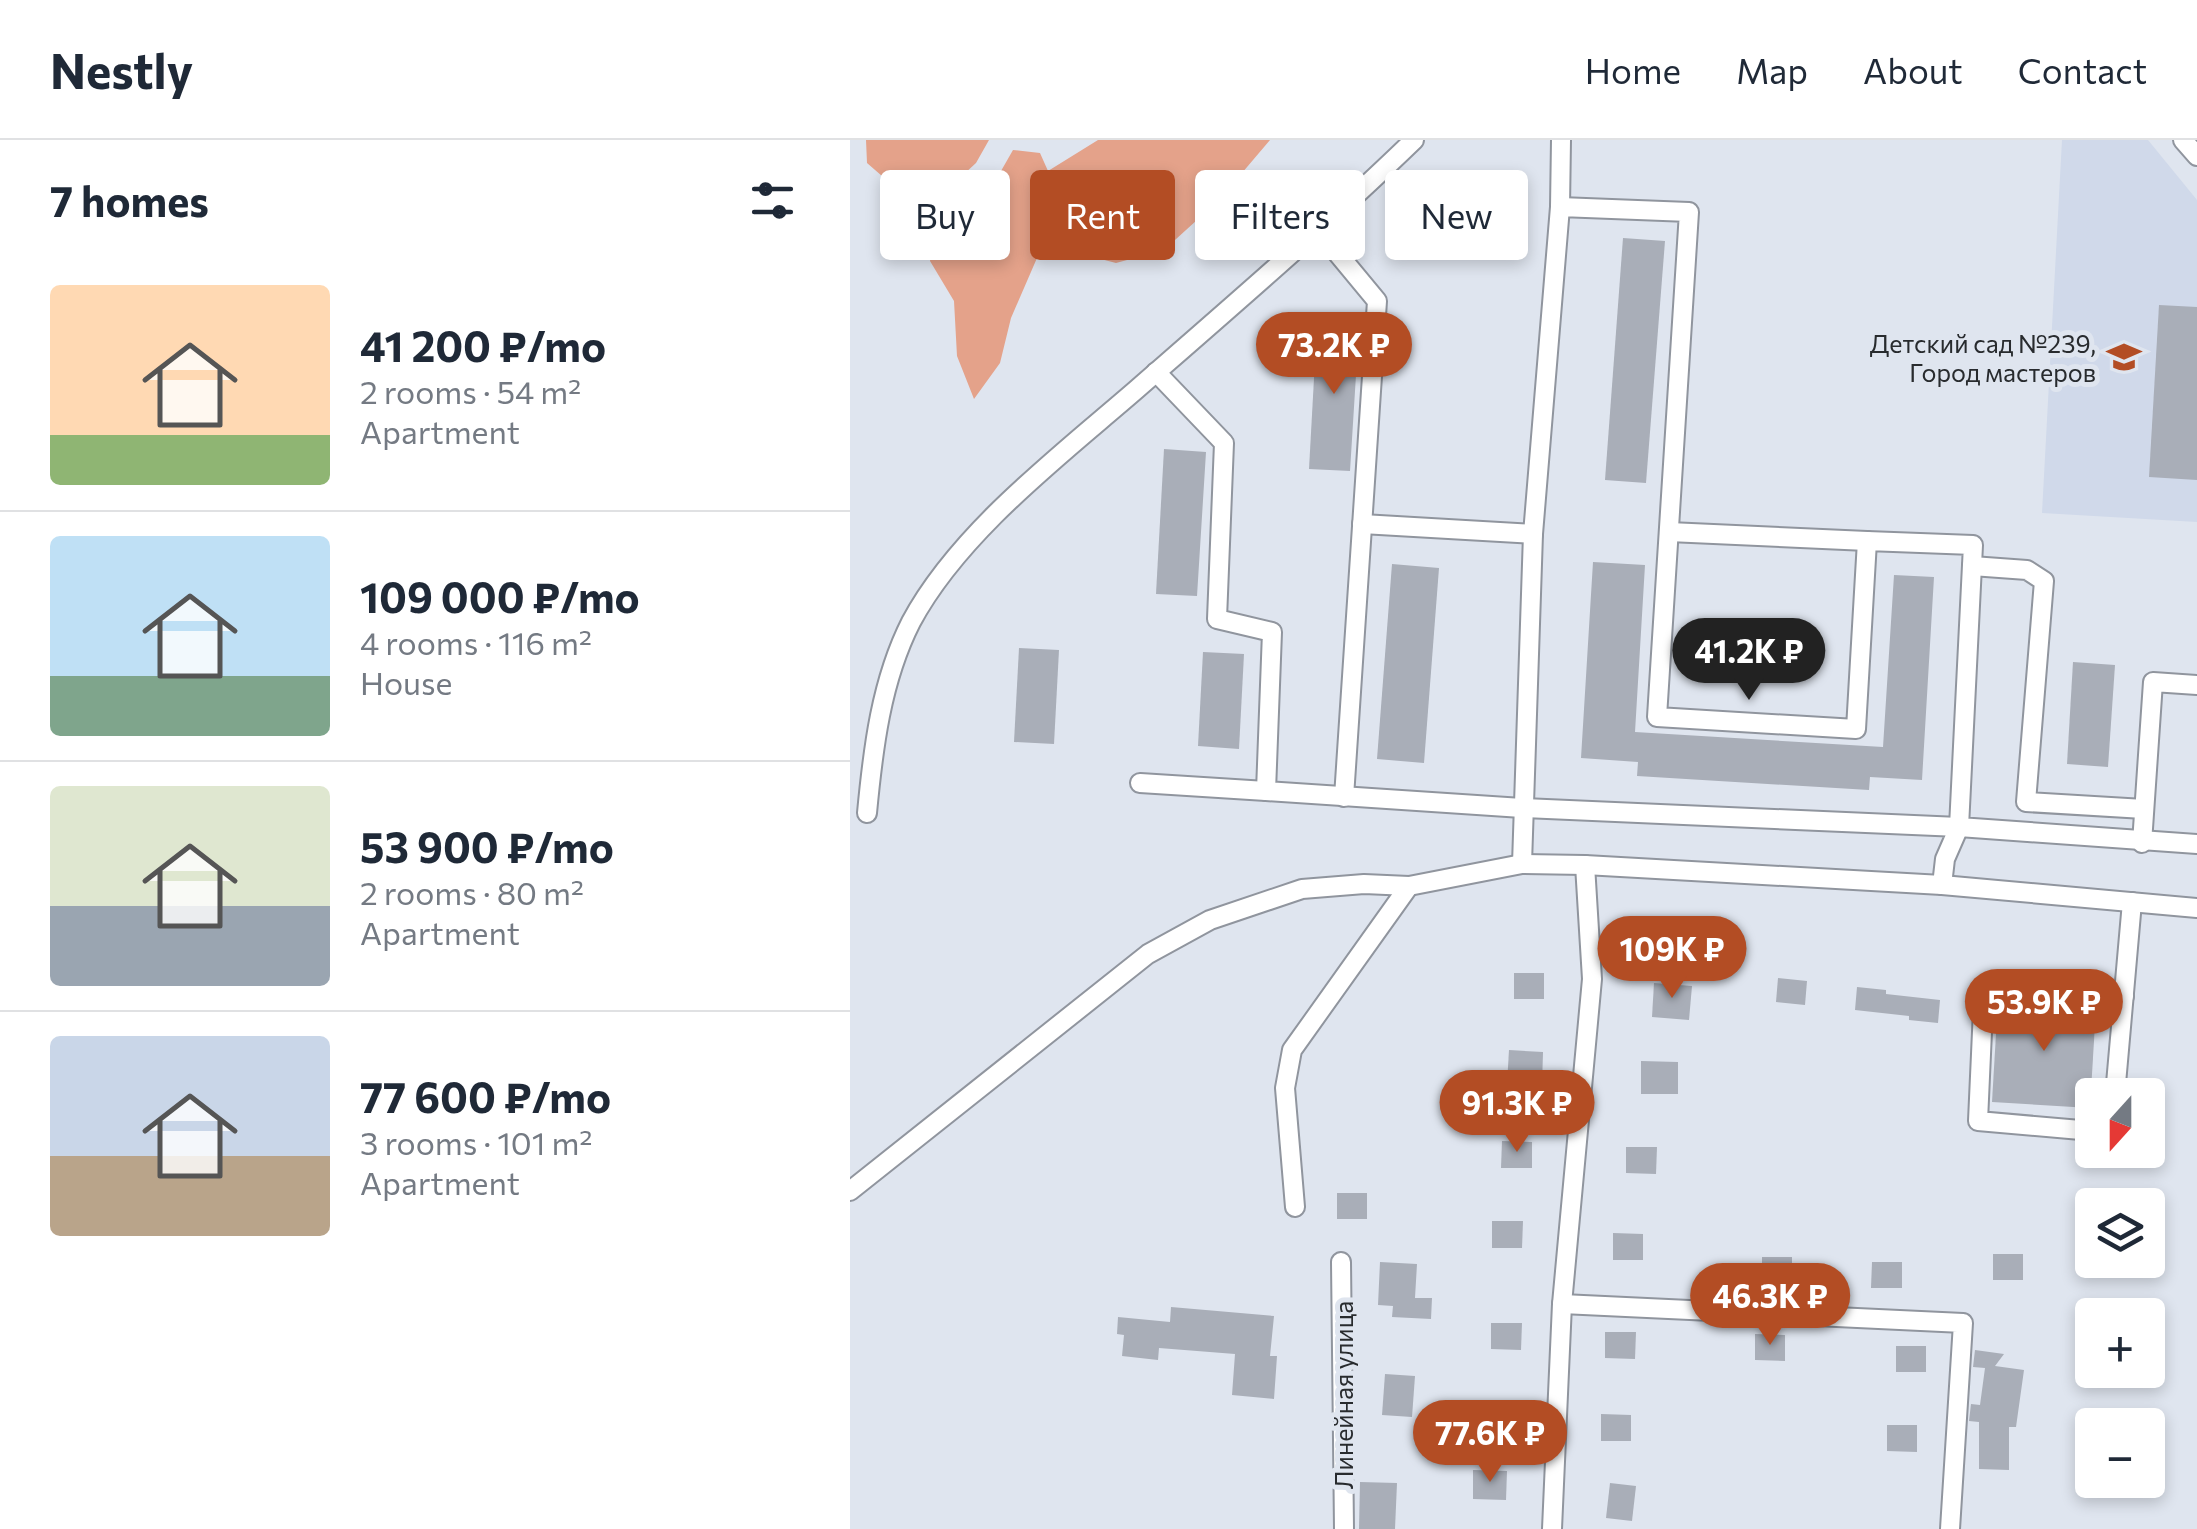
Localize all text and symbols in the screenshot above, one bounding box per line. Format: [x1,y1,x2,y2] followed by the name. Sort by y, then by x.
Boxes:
[50,40,193,99] text: Nestly
[1585,48,1681,91] text: Home
[1736,48,1808,91] text: Map
[1863,48,1963,91] text: About
[2018,48,2147,91] text: Contact
[880,170,1010,260] chip: Buy
[1030,170,1175,260] chip: Rent
[1195,170,1365,260] chip: Filters
[1385,170,1528,260] chip: New
[745,173,800,228] icon: filters
[50,174,209,226] text: 7 homes
[1242,312,1426,397] pin: 73.2K ₽
[360,319,606,371] text: 41 200 ₽/mo
[1278,324,1390,364] text: 73.2K ₽
[130,325,250,445] icon: home
[1870,328,2096,387] place label: Детский сад №239, Город мастеров
[2105,338,2143,376] school or university icon: Детский сад №239, Город мастеров
[360,371,581,411] text: 2 rooms · 54 m²
[360,411,520,451] text: Apartment
[360,570,640,622] text: 109 000 ₽/mo
[130,576,250,696] icon: home
[1657,618,1841,703] pin: 41.2K ₽
[360,622,592,662] text: 4 rooms · 116 m²
[1694,630,1804,670] text: 41.2K ₽
[360,662,452,702] text: House
[360,820,614,872] text: 53 900 ₽/mo
[130,826,250,946] icon: home
[360,872,584,912] text: 2 rooms · 80 m²
[360,912,520,952] text: Apartment
[1591,916,1753,1001] pin: 109K ₽
[1619,928,1725,968] text: 109K ₽
[1952,969,2136,1054] pin: 53.9K ₽
[1987,981,2101,1021] text: 53.9K ₽
[360,1070,611,1122] text: 77 600 ₽/mo
[1425,1070,1609,1155] pin: 91.3K ₽
[130,1076,250,1196] icon: home
[2075,1078,2165,1168] north arrow
[2075,1078,2165,1498] map controls
[1462,1082,1572,1122] text: 91.3K ₽
[360,1122,592,1162] text: 3 rooms · 101 m²
[360,1162,520,1202] text: Apartment
[2075,1188,2165,1278] button: layers
[1678,1263,1862,1348] pin: 46.3K ₽
[1712,1275,1828,1315] text: 46.3K ₽
[2075,1298,2165,1388] button: +
[1328,1301,1358,1489] street label: Линейная улица
[1398,1400,1582,1485] pin: 77.6K ₽
[2075,1408,2165,1498] button: −
[1435,1412,1545,1452] text: 77.6K ₽

